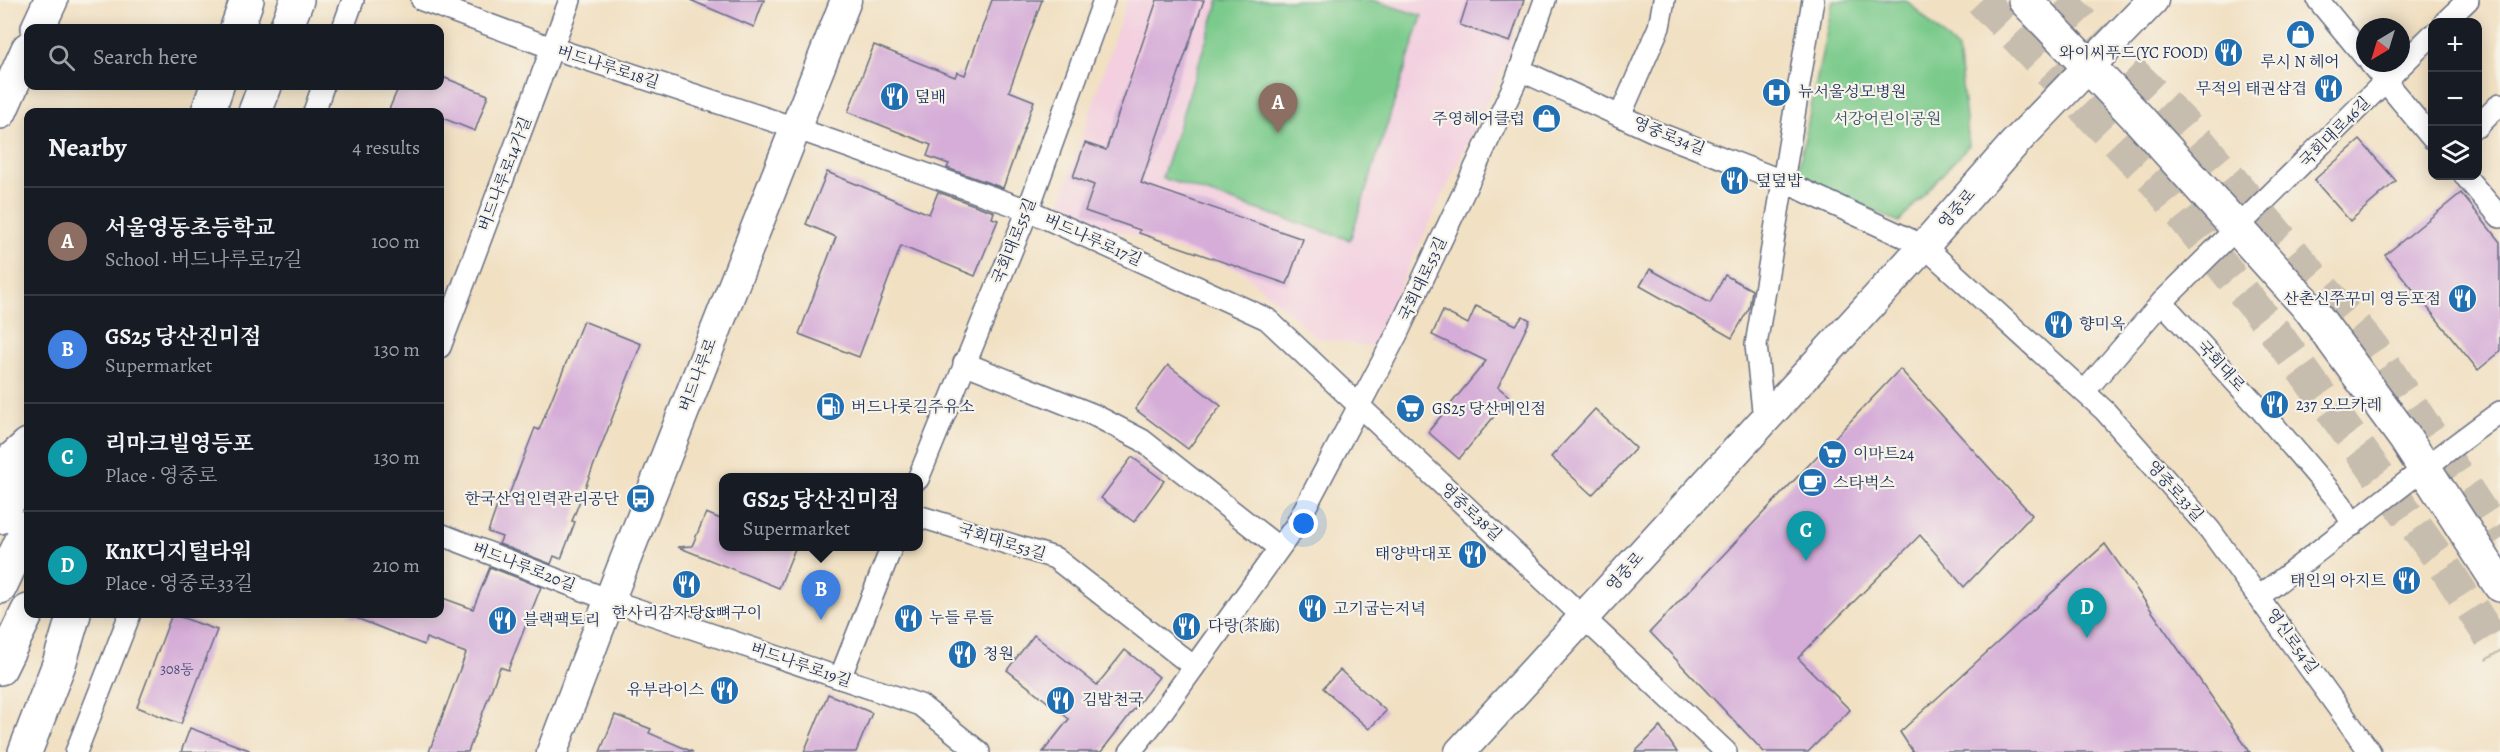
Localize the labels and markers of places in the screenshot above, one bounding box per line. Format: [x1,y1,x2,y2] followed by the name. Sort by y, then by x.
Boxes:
[2284,18,2316,50] shop icon: 루시 N 헤어
[2213,37,2245,69] restaurant icon: 와이씨푸드(YC FOOD)
[2059,42,2208,64] place label: 와이씨푸드(YC FOOD)
[2260,51,2340,73] place label: 루시 N 헤어
[2312,73,2344,105] restaurant icon: 무적의 태권삼겹
[1761,76,1793,108] hospital icon: 뉴서울성모병원
[2196,78,2307,100] place label: 무적의 태권삼겹
[878,81,910,113] restaurant icon: 덮배
[1798,81,1906,103] place label: 뉴서울성모병원
[1258,84,1298,133] pin: A
[915,86,946,108] place label: 덮배
[1530,103,1562,135] shop icon: 주영헤어클럽
[1432,108,1525,130] place label: 주영헤어클럽
[1719,165,1751,197] restaurant icon: 덮덮밥
[1756,170,1803,192] place label: 덮덮밥
[2446,283,2478,315] restaurant icon: 산촌신쭈꾸미 영등포점
[2283,288,2441,310] place label: 산촌신쭈꾸미 영등포점
[2042,308,2074,340] restaurant icon: 향미옥
[2079,313,2126,335] place label: 향미옥
[2259,389,2291,421] restaurant icon: 237 오므카레
[814,391,846,423] fuel station icon: 버드나룻길주유소
[1395,393,1427,425] supermarket icon: GS25 당산메인점
[2296,394,2382,416] place label: 237 오므카레
[851,396,975,418] place label: 버드나룻길주유소
[1432,398,1546,420] place label: GS25 당산메인점
[1816,438,1848,470] supermarket icon: 이마트24
[1853,443,1914,465] place label: 이마트24
[1796,467,1828,499] cafe icon: 스타벅스
[1833,472,1895,494] place label: 스타벅스
[624,483,656,515] bus stop icon: 한국산업인력관리공단
[464,488,620,510] place label: 한국산업인력관리공단
[1786,512,1826,561] pin: C
[1457,538,1489,570] restaurant icon: 태양박대포
[1375,543,1453,565] place label: 태양박대포
[2391,565,2423,597] restaurant icon: 태인의 아지트
[671,569,703,601] restaurant icon: 한사리감자탕&뼈구이
[802,570,840,620] pin: B
[2290,570,2387,592] place label: 태인의 아지트
[2068,588,2106,638] pin: D
[1296,593,1328,625] restaurant icon: 고기굽는저녁
[1333,598,1426,620] place label: 고기굽는저녁
[612,602,762,624] place label: 한사리감자탕&뼈구이
[892,602,924,634] restaurant icon: 누들 루들
[486,604,518,636] restaurant icon: 블랙팩토리
[929,607,995,629] place label: 누들 루들
[523,609,600,631] place label: 블랙팩토리
[1171,610,1203,642] restaurant icon: 다랑(茶廊)
[1208,615,1280,637] place label: 다랑(茶廊)
[946,638,978,670] restaurant icon: 청원
[983,643,1014,665] place label: 청원
[709,674,741,706] restaurant icon: 유부라이스
[627,679,705,701] place label: 유부라이스
[1045,684,1077,716] restaurant icon: 김밥천국
[1082,689,1144,711] place label: 김밥천국

